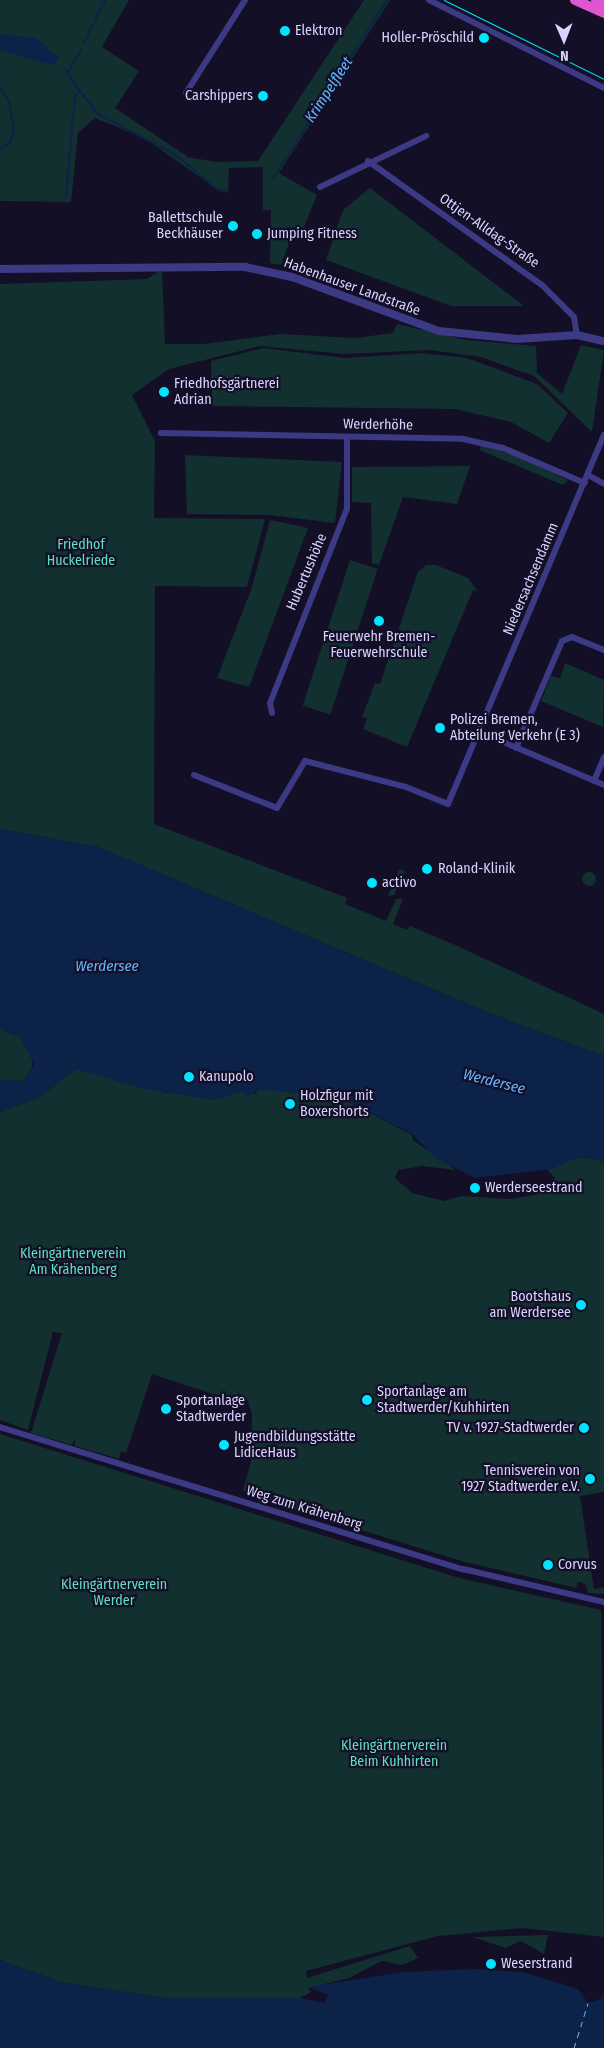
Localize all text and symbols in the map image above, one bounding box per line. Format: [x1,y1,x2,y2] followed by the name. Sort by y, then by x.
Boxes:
[539,15,589,65] north arrow
[295,23,342,39] place label: Elektron
[279,25,291,37] marker: Elektron
[381,30,474,46] place label: Holler-Pröschild
[478,32,490,44] marker: Holler-Pröschild
[560,47,569,64] text: N
[301,54,357,126] water label: Krimpelfleet
[185,88,253,104] place label: Carshippers
[257,90,269,102] marker: Carshippers
[436,190,542,272] street label: Ottjen-Alldag-Straße
[148,210,223,242] place label: Ballettschule Beckhäuser
[227,220,239,232] marker: Ballettschule Beckhäuser
[267,226,357,242] place label: Jumping Fitness
[251,228,263,240] marker: Jumping Fitness
[282,255,422,319] street label: Habenhauser Landstraße
[174,376,279,408] place label: Friedhofsgärtnerei Adrian
[158,386,170,398] marker: Friedhofsgärtnerei Adrian
[343,416,413,434] street label: Werderhöhe
[500,520,562,638] street label: Niedersachsendamm
[283,531,331,613] street label: Hubertushöhe
[47,537,115,570] park label: Friedhof Huckelriede
[373,615,385,627] marker: Feuerwehr Bremen- Feuerwehrschule
[323,629,435,662] place label: Feuerwehr Bremen- Feuerwehrschule
[450,712,580,744] place label: Polizei Bremen, Abteilung Verkehr (E 3)
[434,722,446,734] marker: Polizei Bremen, Abteilung Verkehr (E 3)
[438,861,515,877] place label: Roland-Klinik
[420,862,434,876] marker: Roland-Klinik
[382,875,416,891] place label: activo
[366,877,378,889] marker: activo
[75,958,139,976] water label: Werdersee
[461,1066,527,1098] water label: Werdersee
[199,1069,254,1085] place label: Kanupolo
[183,1071,195,1083] marker: Kanupolo
[300,1088,373,1120] place label: Holzfigur mit Boxershorts
[284,1098,296,1110] marker: Holzfigur mit Boxershorts
[485,1180,582,1196] place label: Werderseestrand
[469,1182,481,1194] marker: Werderseestrand
[20,1246,126,1278] park label: Kleingärtnerverein Am Krähenberg
[489,1289,571,1321] place label: Bootshaus am Werdersee
[575,1299,587,1311] marker: Bootshaus am Werdersee
[377,1384,509,1416] place label: Sportanlage am Stadtwerder/Kuhhirten
[176,1393,246,1425] place label: Sportanlage Stadtwerder
[361,1394,373,1406] marker: Sportanlage am Stadtwerder/Kuhhirten
[160,1403,172,1415] marker: Sportanlage Stadtwerder
[447,1420,574,1436] place label: TV v. 1927-Stadtwerder
[578,1422,590,1434] marker: TV v. 1927-Stadtwerder
[234,1429,356,1461] place label: Jugendbildungsstätte LidiceHaus
[218,1439,230,1451] marker: Jugendbildungsstätte LidiceHaus
[461,1463,580,1495] place label: Tennisverein von 1927 Stadtwerder e.V.
[584,1473,596,1485] marker: Tennisverein von 1927 Stadtwerder e.V.
[244,1482,364,1534] street label: Weg zum Krähenberg
[558,1557,597,1573] place label: Corvus
[542,1559,554,1571] marker: Corvus
[61,1577,167,1610] park label: Kleingärtnerverein Werder
[341,1738,447,1770] park label: Kleingärtnerverein Beim Kuhhirten
[501,1956,573,1972] place label: Weserstrand
[485,1958,497,1970] marker: Weserstrand

